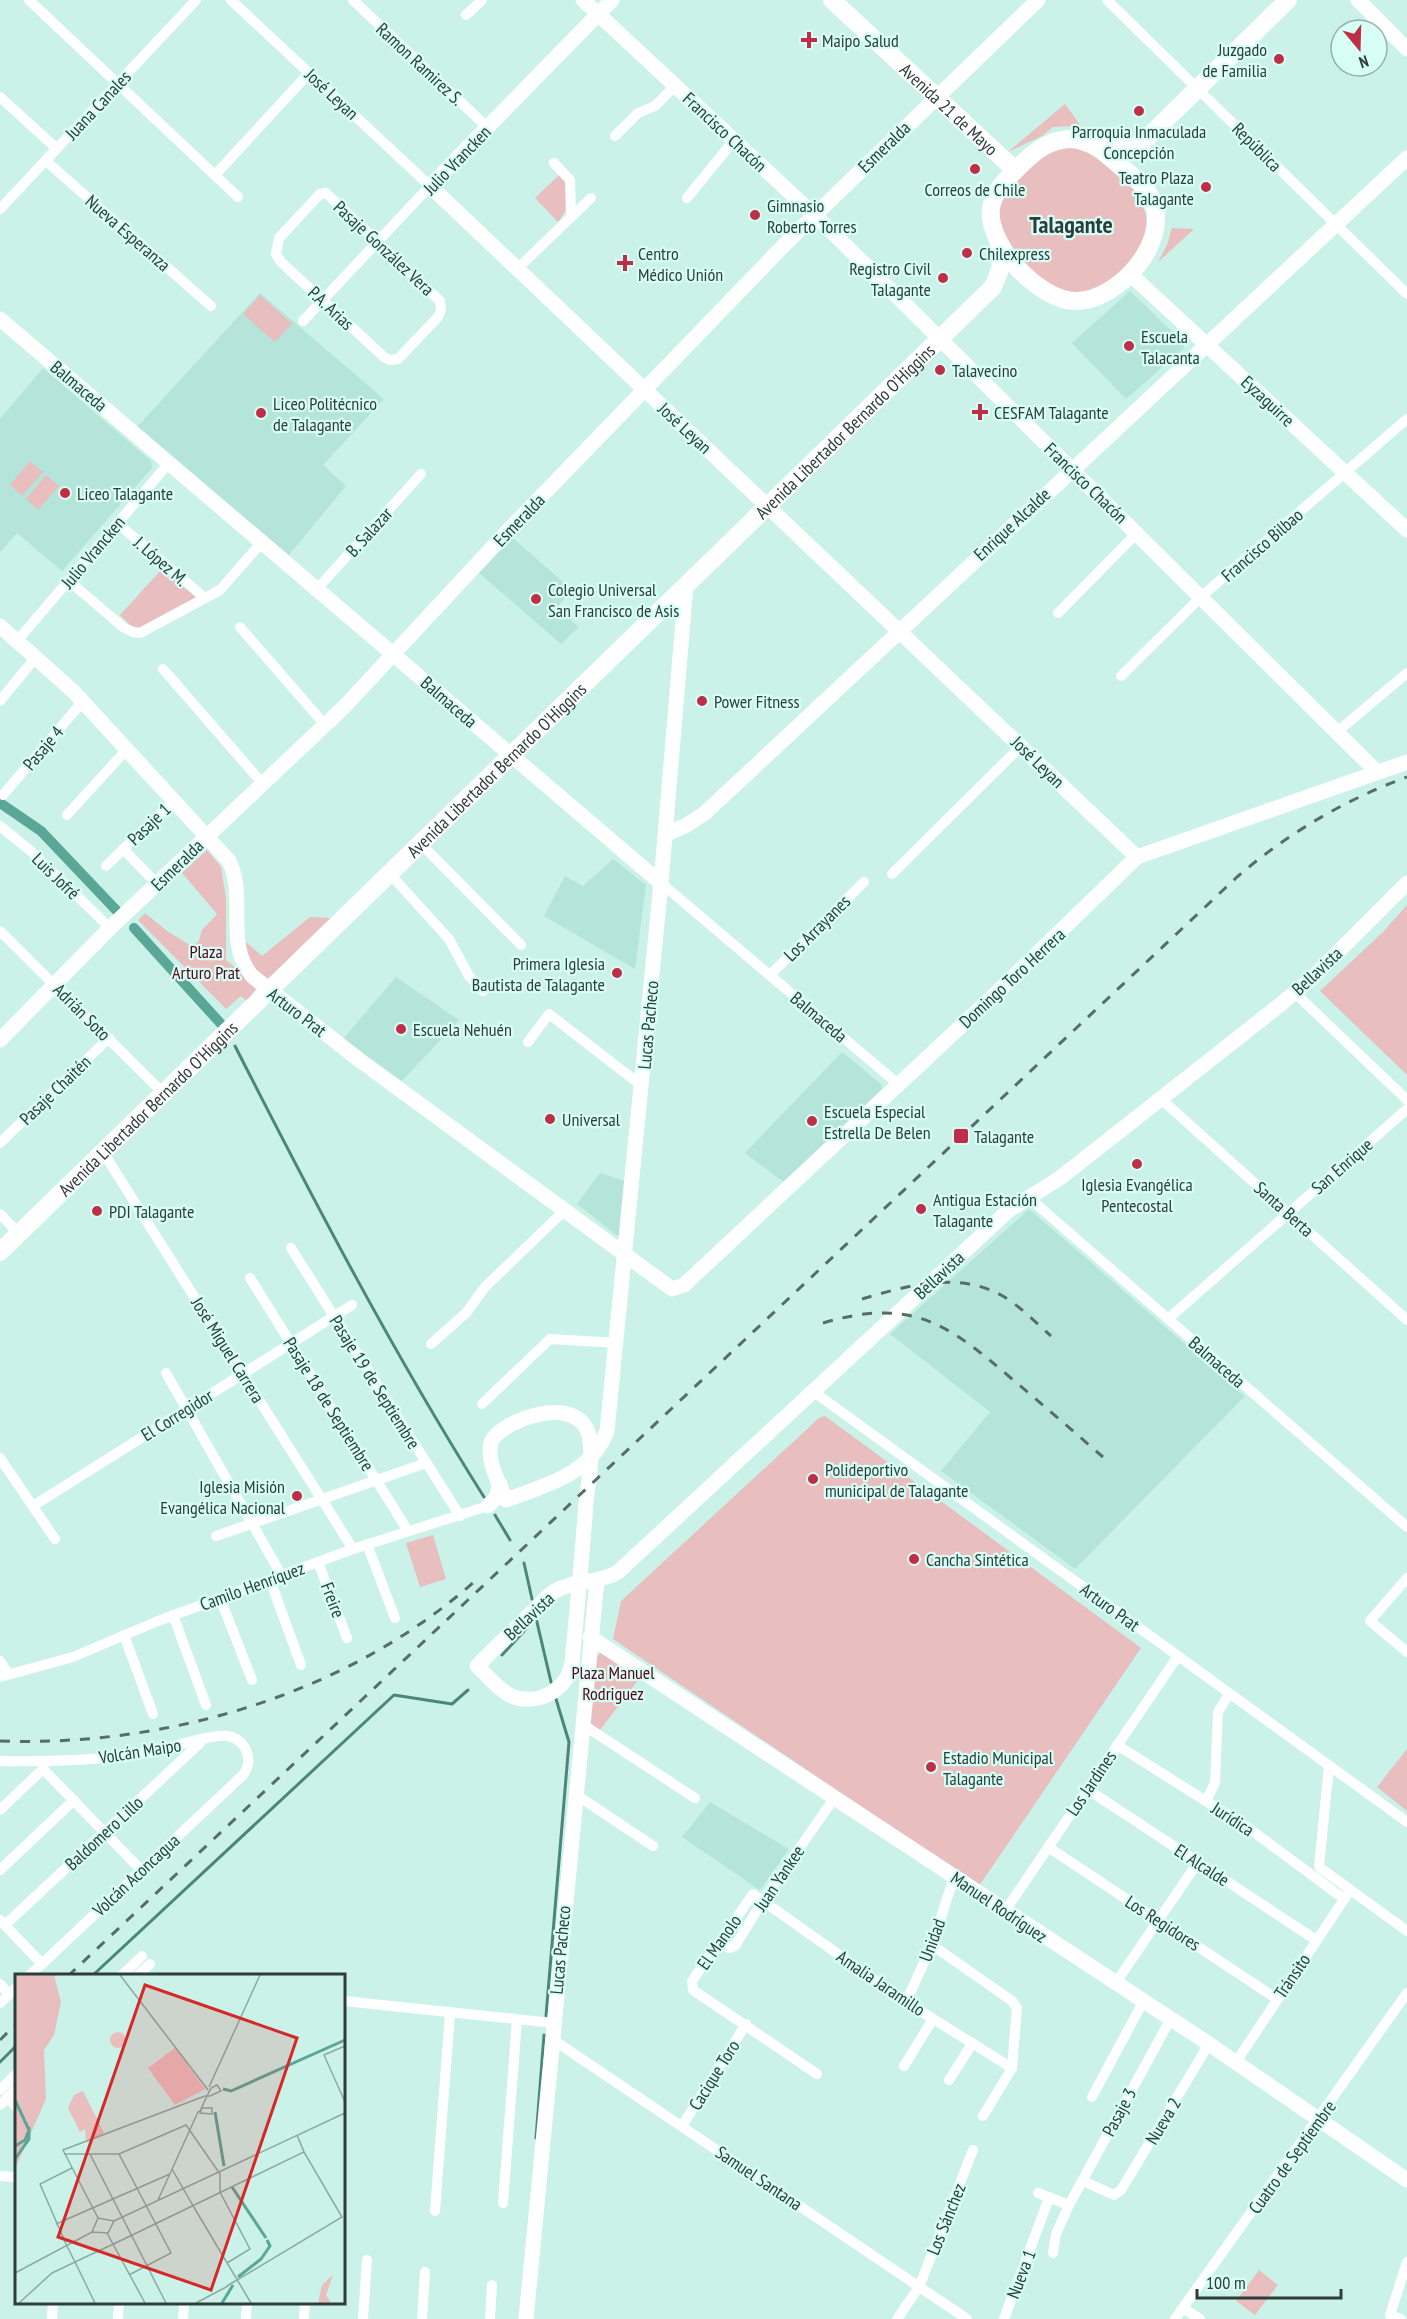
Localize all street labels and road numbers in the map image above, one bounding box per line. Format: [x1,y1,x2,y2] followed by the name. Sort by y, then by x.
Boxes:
[371,18,469,110] street label: Ramon Ramirez S.
[895,58,1003,160] street label: Avenida 21 de Mayo
[300,63,364,125] street label: José Leyan
[59,66,136,145] street label: Juana Canales
[678,87,772,177] street label: Francisco Chacón
[853,116,915,178] street label: Esmeralda
[1227,117,1287,177] street label: República
[418,121,496,200] street label: Julio Vrancken
[81,190,175,276] street label: Nueva Esperanza
[329,195,439,301] street label: Pasaje González Vera
[303,281,359,335] street label: P.A. Arias
[750,339,939,523] street label: Avenida Libertador Bernardo O'Higgins
[46,356,112,416] street label: Balmaceda
[1236,370,1300,432] street label: Eyzaguirre
[653,397,717,459] street label: José Leyan
[1040,438,1132,528] street label: Francisco Chacón
[969,483,1055,565] street label: Enrique Alcalde
[488,489,550,551] street label: Esmeralda
[341,502,397,562] street label: B. Salazar
[1216,503,1308,587] street label: Francisco Bilbao
[55,511,130,594] street label: Julio Vrancken
[128,531,193,591] street label: J. López M.
[416,671,482,733] street label: Balmaceda
[402,677,591,862] street label: Avenida Libertador Bernardo O'Higgins
[18,721,68,775] street label: Pasaje 4
[1006,730,1069,793] street label: José Leyan
[123,798,175,850] street label: Pasaje 1
[146,834,208,896] street label: Esmeralda
[27,848,85,904] street label: Luis Jofré
[779,890,855,966] street label: Los Arrayanes
[954,923,1070,1033] street label: Domingo Toro Herrera
[1287,942,1347,1000] street label: Bellavista
[48,978,116,1046] street label: Adrián Soto
[633,980,663,1070] street label: Lucas Pacheco
[263,982,331,1042] street label: Arturo Prat
[786,987,852,1047] street label: Balmaceda
[53,1016,242,1201] street label: Avenida Libertador Bernardo O'Higgins
[14,1050,96,1130] street label: Pasaje Chaitén
[1306,1133,1378,1199] street label: San Enrique
[1249,1176,1319,1242] street label: Santa Berta
[909,1246,969,1304] street label: Bellavista
[186,1292,270,1407] street label: José Miguel Carrera
[325,1311,425,1453] street label: Pasaje 19 de Septiembre
[1184,1331,1250,1393] street label: Balmaceda
[279,1333,379,1475] street label: Pasaje 18 de Septiembre
[137,1384,217,1446] street label: El Corregidor
[196,1556,308,1616] street label: Camilo Henríquez
[1076,1578,1144,1636] street label: Arturo Prat
[316,1579,350,1621] street label: Freire
[499,1587,559,1645] street label: Bellavista
[96,1733,183,1769] street label: Volcán Maipo
[1061,1746,1121,1820] street label: Los Jardines
[60,1791,148,1875] street label: Baldomero Lillo
[1206,1796,1259,1841] street label: Jurídica
[87,1829,184,1922] street label: Volcán Aconcagua
[1170,1839,1234,1891] street label: El Alcalde
[748,1841,809,1916] street label: Juan Yankee
[946,1866,1052,1948] street label: Manuel Rodríguez
[1121,1890,1205,1956] street label: Los Regidores
[545,1905,575,1995] street label: Lucas Pacheco
[692,1910,746,1974] street label: El Manolo
[914,1915,950,1965] street label: Unidad
[832,1945,930,2021] street label: Amalia Jaramillo
[1269,1949,1315,2003] street label: Tránsito
[683,2035,745,2114] street label: Cacique Toro
[1097,2084,1141,2140] street label: Pasaje 3
[1140,2093,1186,2149] street label: Nueva 2
[1243,2096,1341,2218] street label: Cuatro de Septiembre
[711,2141,807,2215] street label: Samuel Santana
[921,2180,971,2258] street label: Los Sánchez
[1001,2246,1041,2302] street label: Nueva 1

